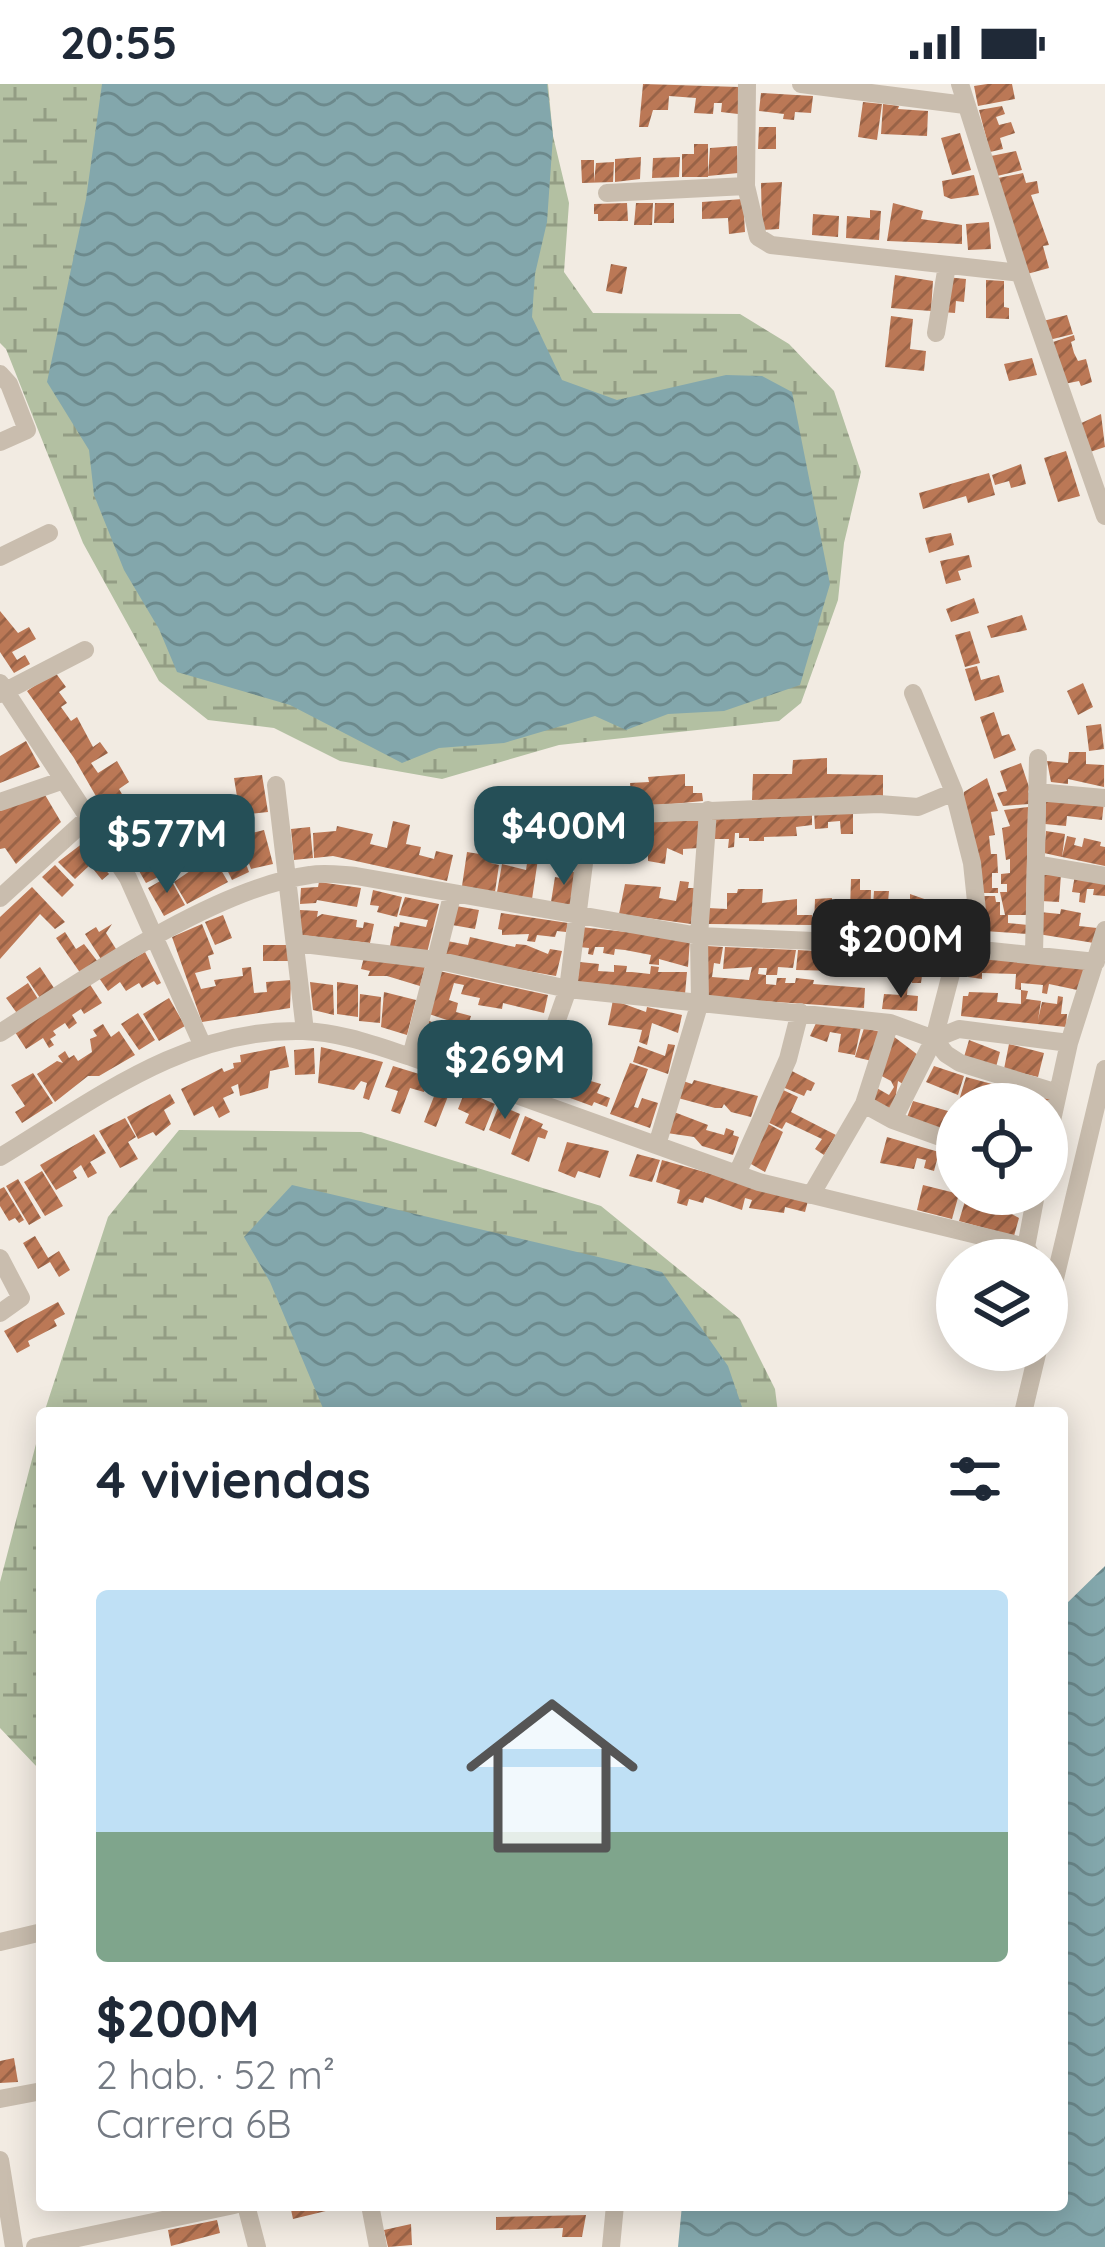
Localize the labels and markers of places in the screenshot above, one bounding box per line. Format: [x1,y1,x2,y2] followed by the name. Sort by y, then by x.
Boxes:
[480,786,648,888] pin: $400M
[83,794,251,896] pin: $577M
[817,899,985,1001] pin: $200M
[421,1020,589,1122] pin: $269M

